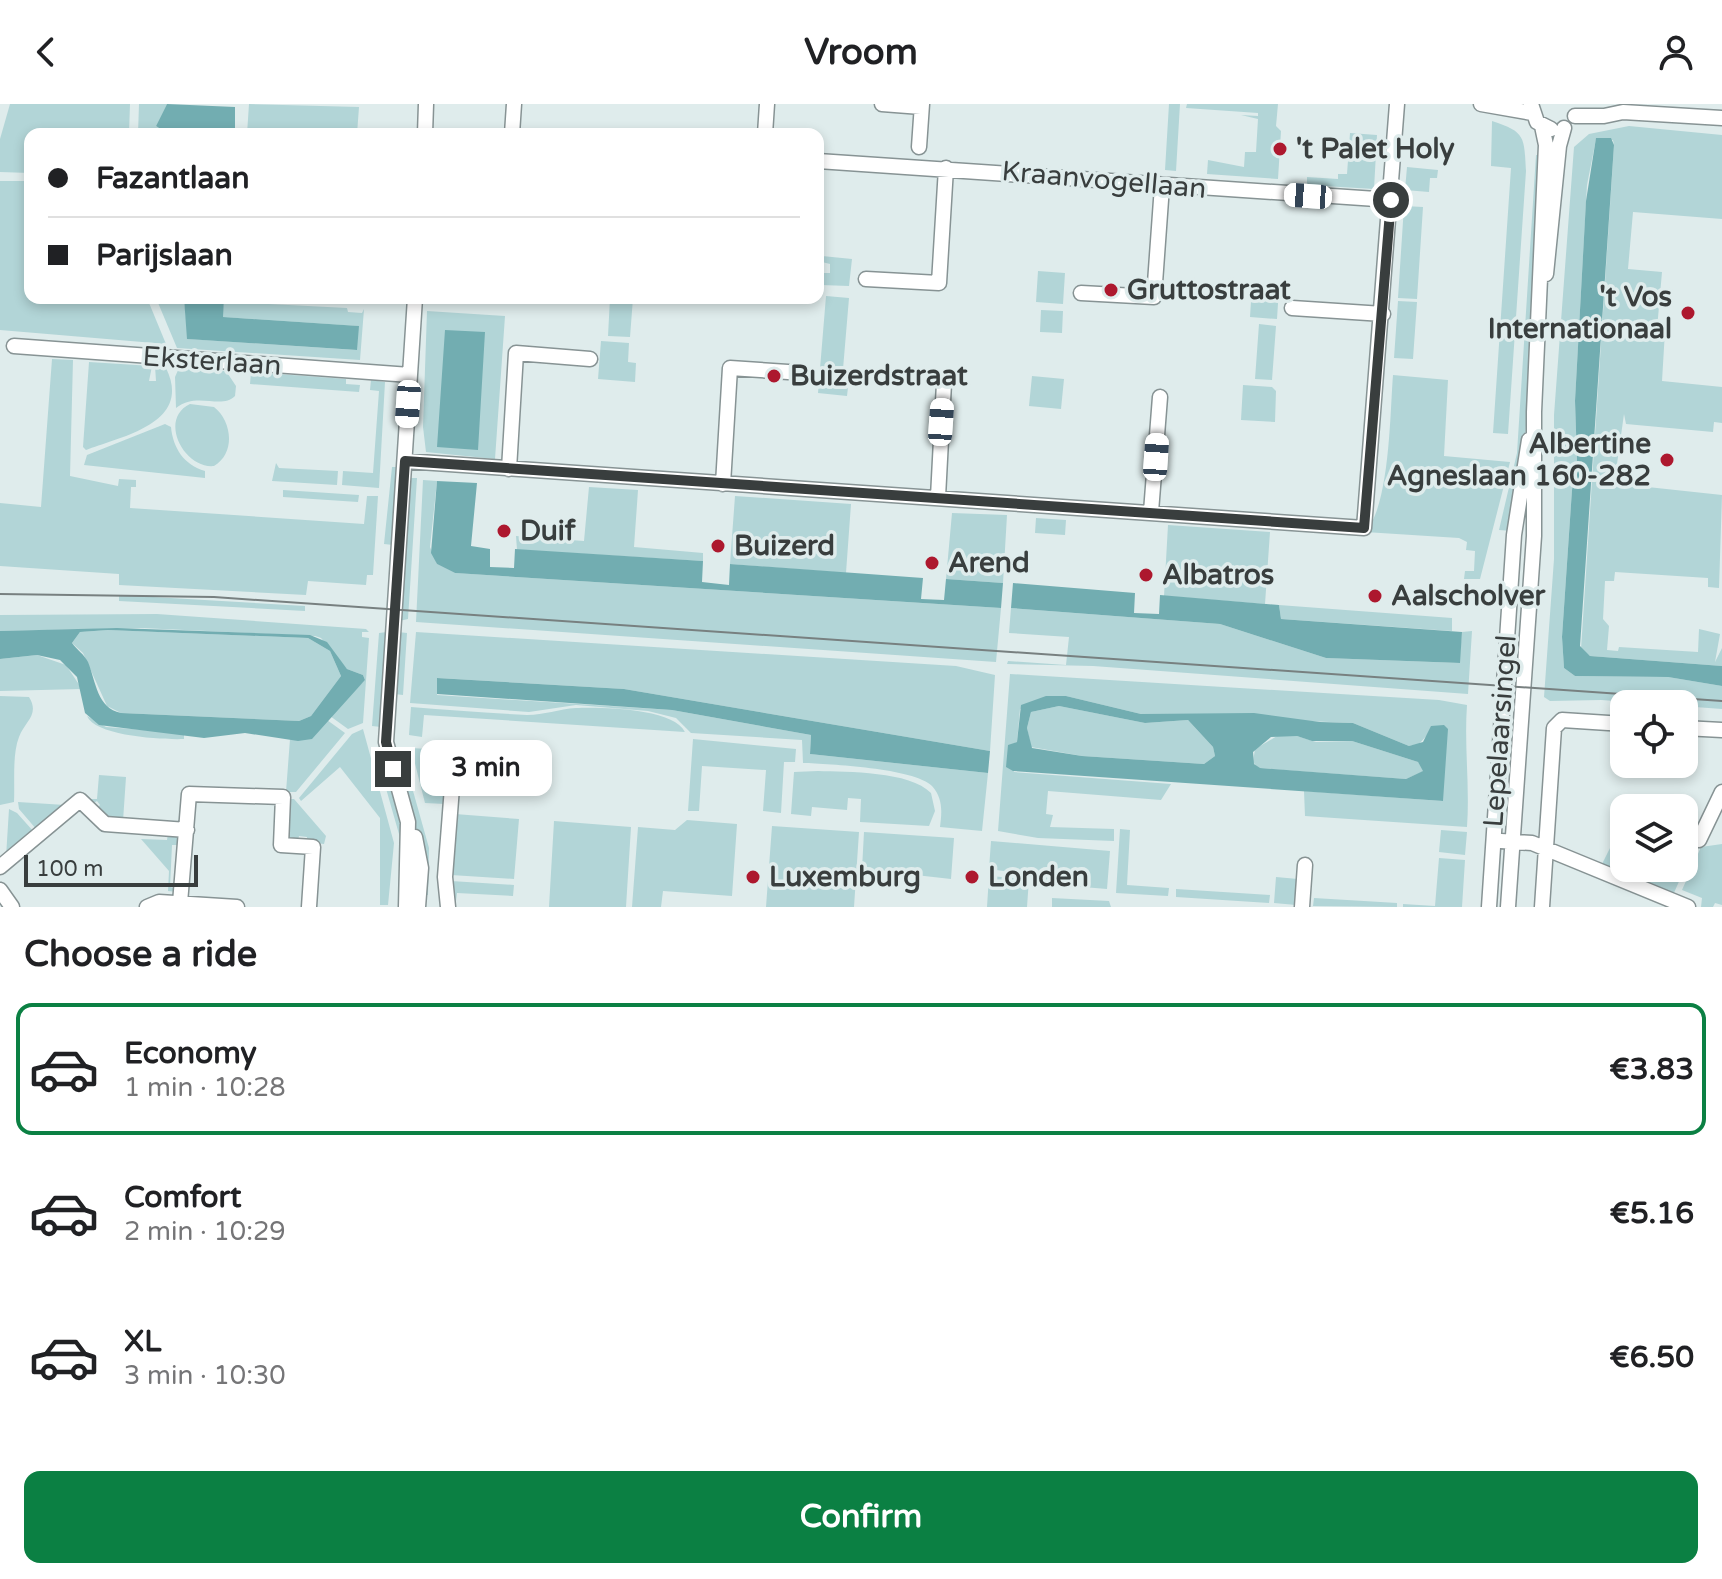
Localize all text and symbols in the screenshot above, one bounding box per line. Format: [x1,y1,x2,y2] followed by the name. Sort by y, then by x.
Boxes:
[24,30,68,74] icon: back
[1654,30,1698,74] icon: person
[804,31,918,74] text: Vroom
[1296,132,1455,166] place label: 't Palet Holy
[1271,140,1289,158] marker: 't Palet Holy
[1000,154,1208,206] street label: Kraanvogellaan
[96,160,249,197] text: Fazantlaan
[1283,182,1333,210] car
[1373,182,1409,218] route start
[96,237,233,274] text: Parijslaan
[1127,273,1291,307] place label: Gruttostraat
[1488,280,1672,346] place label: 't Vos Internationaal
[1102,281,1120,299] marker: Gruttostraat
[1679,304,1697,322] marker: 't Vos Internationaal
[142,339,282,383] street label: Eksterlaan
[790,359,968,393] place label: Buizerdstraat
[765,367,783,385] marker: Buizerdstraat
[394,379,422,429] car
[927,397,955,447] car
[1387,427,1651,493] place label: Albertine Agneslaan 160-282
[1142,432,1170,482] car
[1658,451,1676,469] marker: Albertine Agneslaan 160-282
[520,514,577,548] place label: Duif
[495,522,513,540] marker: Duif
[734,529,835,563] place label: Buizerd
[709,537,727,555] marker: Buizerd
[948,546,1030,580] place label: Arend
[923,554,941,572] marker: Arend
[1162,558,1274,592] place label: Albatros
[1137,566,1155,584] marker: Albatros
[1391,579,1547,613] place label: Aalscholver
[1366,587,1384,605] marker: Aalscholver
[1476,634,1524,828] street label: Lepelaarsingel
[1610,690,1698,882] map controls
[1610,690,1698,778] button: locate
[421,741,553,797] callout: 3 min
[375,751,411,787] route end
[451,752,521,783] text: 3 min
[1610,794,1698,882] button: layers
[24,851,198,887] scale bar
[36,856,103,882] text: 100 m
[769,860,921,894] place label: Luxemburg
[988,860,1089,894] place label: Londen
[744,868,762,886] marker: Luxemburg
[963,868,981,886] marker: Londen
[24,933,257,976] text: Choose a ride
[28,1033,100,1105] icon: car
[124,1035,257,1072] text: Economy
[1609,1051,1694,1088] text: €3.83
[124,1072,286,1103] text: 1 min · 10:28
[28,1177,100,1249] icon: car
[124,1179,242,1216] text: Comfort
[1610,1195,1694,1232] text: €5.16
[124,1216,286,1247] text: 2 min · 10:29
[28,1321,100,1393] icon: car
[124,1323,161,1360] text: XL
[1609,1339,1694,1376] text: €6.50
[124,1360,286,1391] text: 3 min · 10:30
[24,1471,1698,1563] button: Confirm

